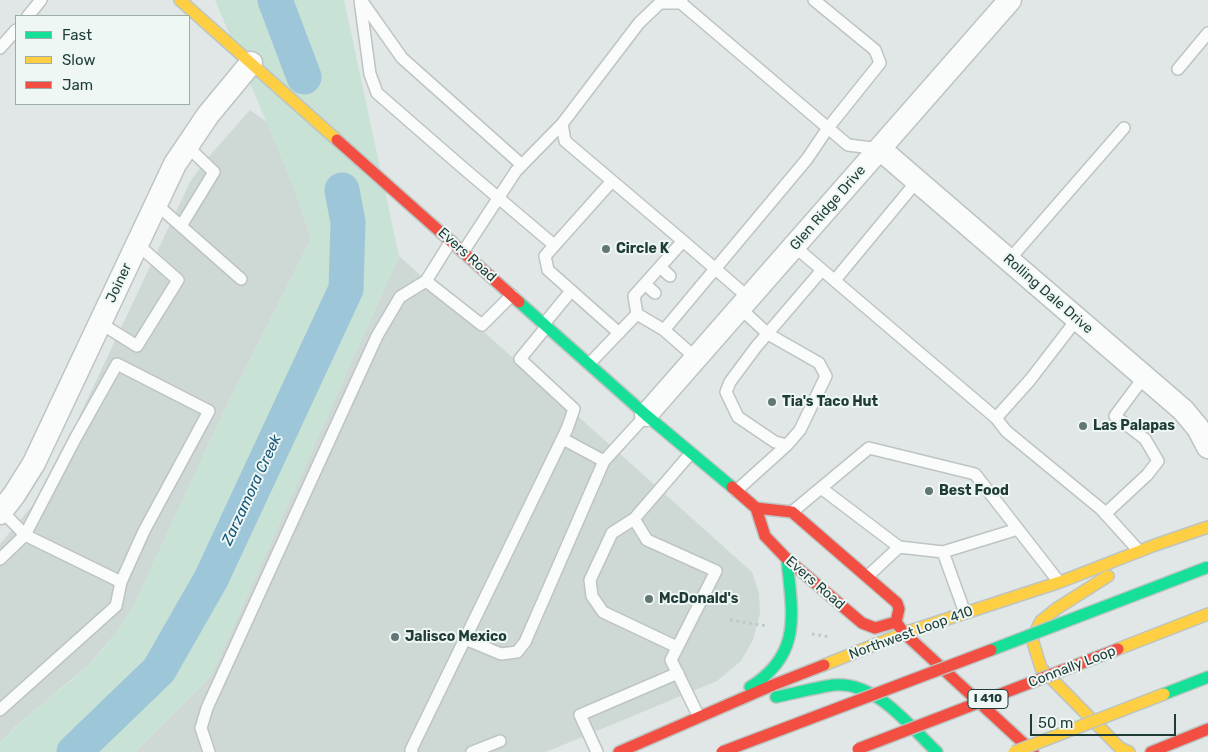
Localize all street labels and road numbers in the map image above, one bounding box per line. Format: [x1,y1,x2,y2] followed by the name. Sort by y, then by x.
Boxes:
[787,162,869,254] street label: Glen Ridge Drive
[434,224,500,286] street label: Evers Road
[1000,250,1096,338] street label: Rolling Dale Drive
[103,260,135,306] street label: Joiner
[782,553,848,613] street label: Evers Road
[847,603,975,663] street label: Northwest Loop 410
[1026,643,1118,691] street label: Connally Loop
[968,690,1008,709] road number: I 410

